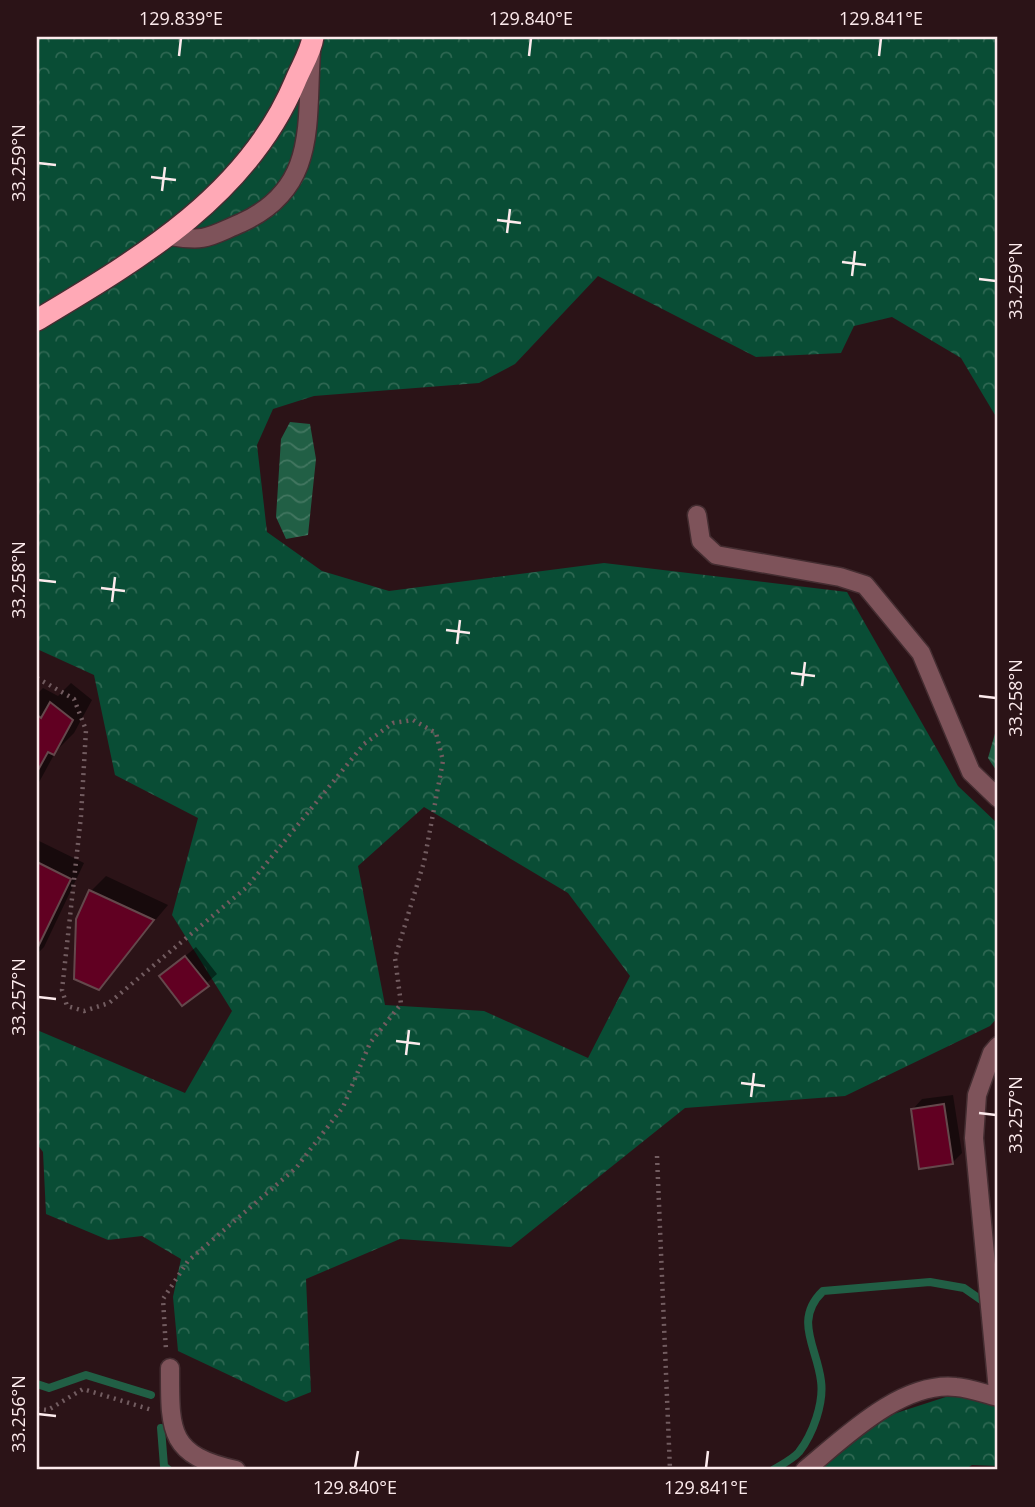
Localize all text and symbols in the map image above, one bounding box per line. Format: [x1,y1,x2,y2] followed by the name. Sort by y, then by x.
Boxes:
[139,6,223,30] text: 129.839°E
[489,6,573,30] text: 129.840°E
[839,6,923,30] text: 129.841°E
[6,124,30,202] text: 33.259°N
[1003,242,1027,320] text: 33.259°N
[6,541,30,619] text: 33.258°N
[1003,659,1027,737] text: 33.258°N
[6,958,30,1036] text: 33.257°N
[1003,1076,1027,1154] text: 33.257°N
[6,1375,30,1453] text: 33.256°N
[313,1475,397,1499] text: 129.840°E
[664,1475,748,1499] text: 129.841°E

